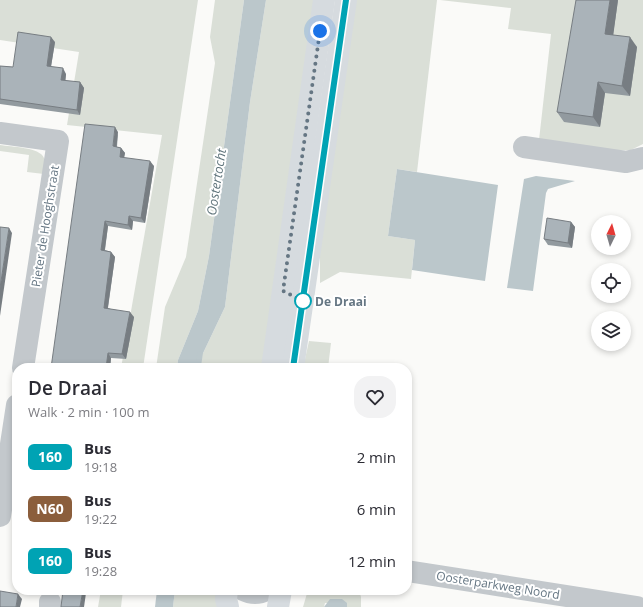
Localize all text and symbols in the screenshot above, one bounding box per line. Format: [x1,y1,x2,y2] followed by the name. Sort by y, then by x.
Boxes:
[310,21,330,41] your location
[202,147,230,217] water label: Oostertocht
[27,164,63,288] street label: Pieter de Hooghstraat
[591,215,631,255] north arrow
[591,215,631,351] map controls
[591,263,631,303] button: locate
[294,292,312,310] marker: De Draai
[315,293,367,310] place label: De Draai
[591,311,631,351] button: layers
[28,375,107,401] text: De Draai
[354,376,396,418] button: heart
[28,403,150,421] text: Walk · 2 min · 100 m
[84,438,111,458] text: Bus
[38,447,62,466] text: 160
[357,447,396,467] text: 2 min
[84,458,117,476] text: 19:18
[84,490,111,510] text: Bus
[36,499,64,518] text: N60
[357,499,396,519] text: 6 min
[84,510,117,528] text: 19:22
[84,542,111,562] text: Bus
[38,551,62,570] text: 160
[348,551,396,571] text: 12 min
[84,562,117,580] text: 19:28
[435,567,561,603] street label: Oosterparkweg Noord

